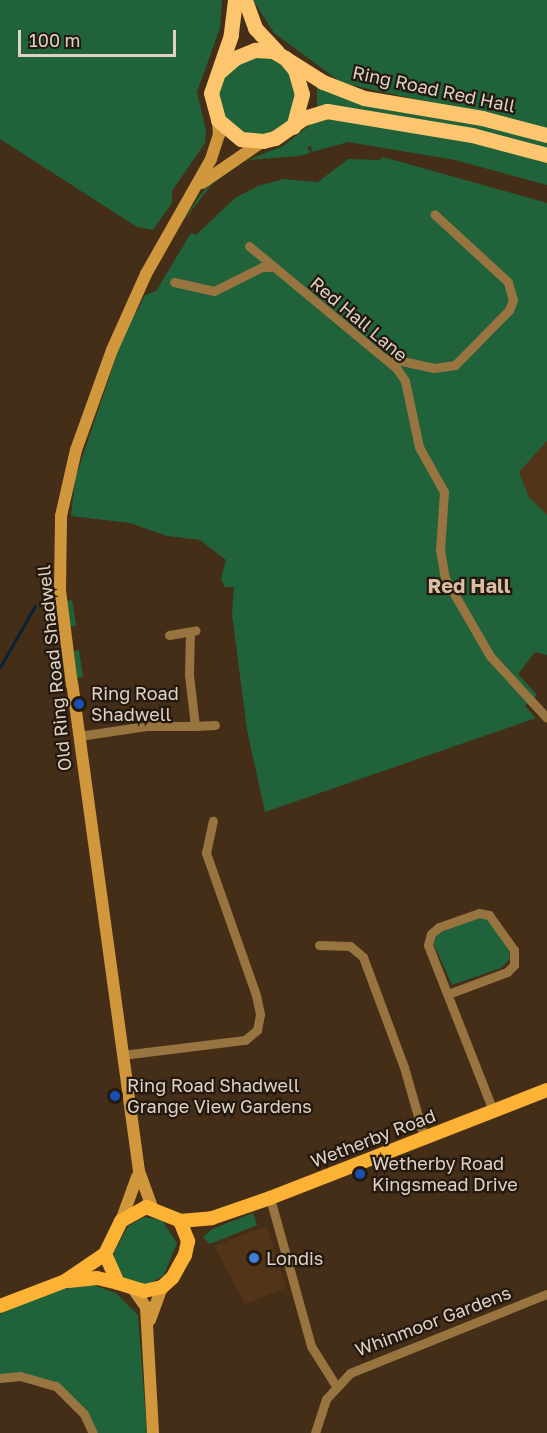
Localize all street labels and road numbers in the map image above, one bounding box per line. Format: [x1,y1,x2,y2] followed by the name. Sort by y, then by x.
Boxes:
[351,61,517,117] street label: Ring Road Red Hall
[306,272,412,366] street label: Red Hall Lane
[32,564,76,772] street label: Old Ring Road Shadwell
[307,1104,439,1172] street label: Wetherby Road
[352,1281,514,1361] street label: Whinmoor Gardens

